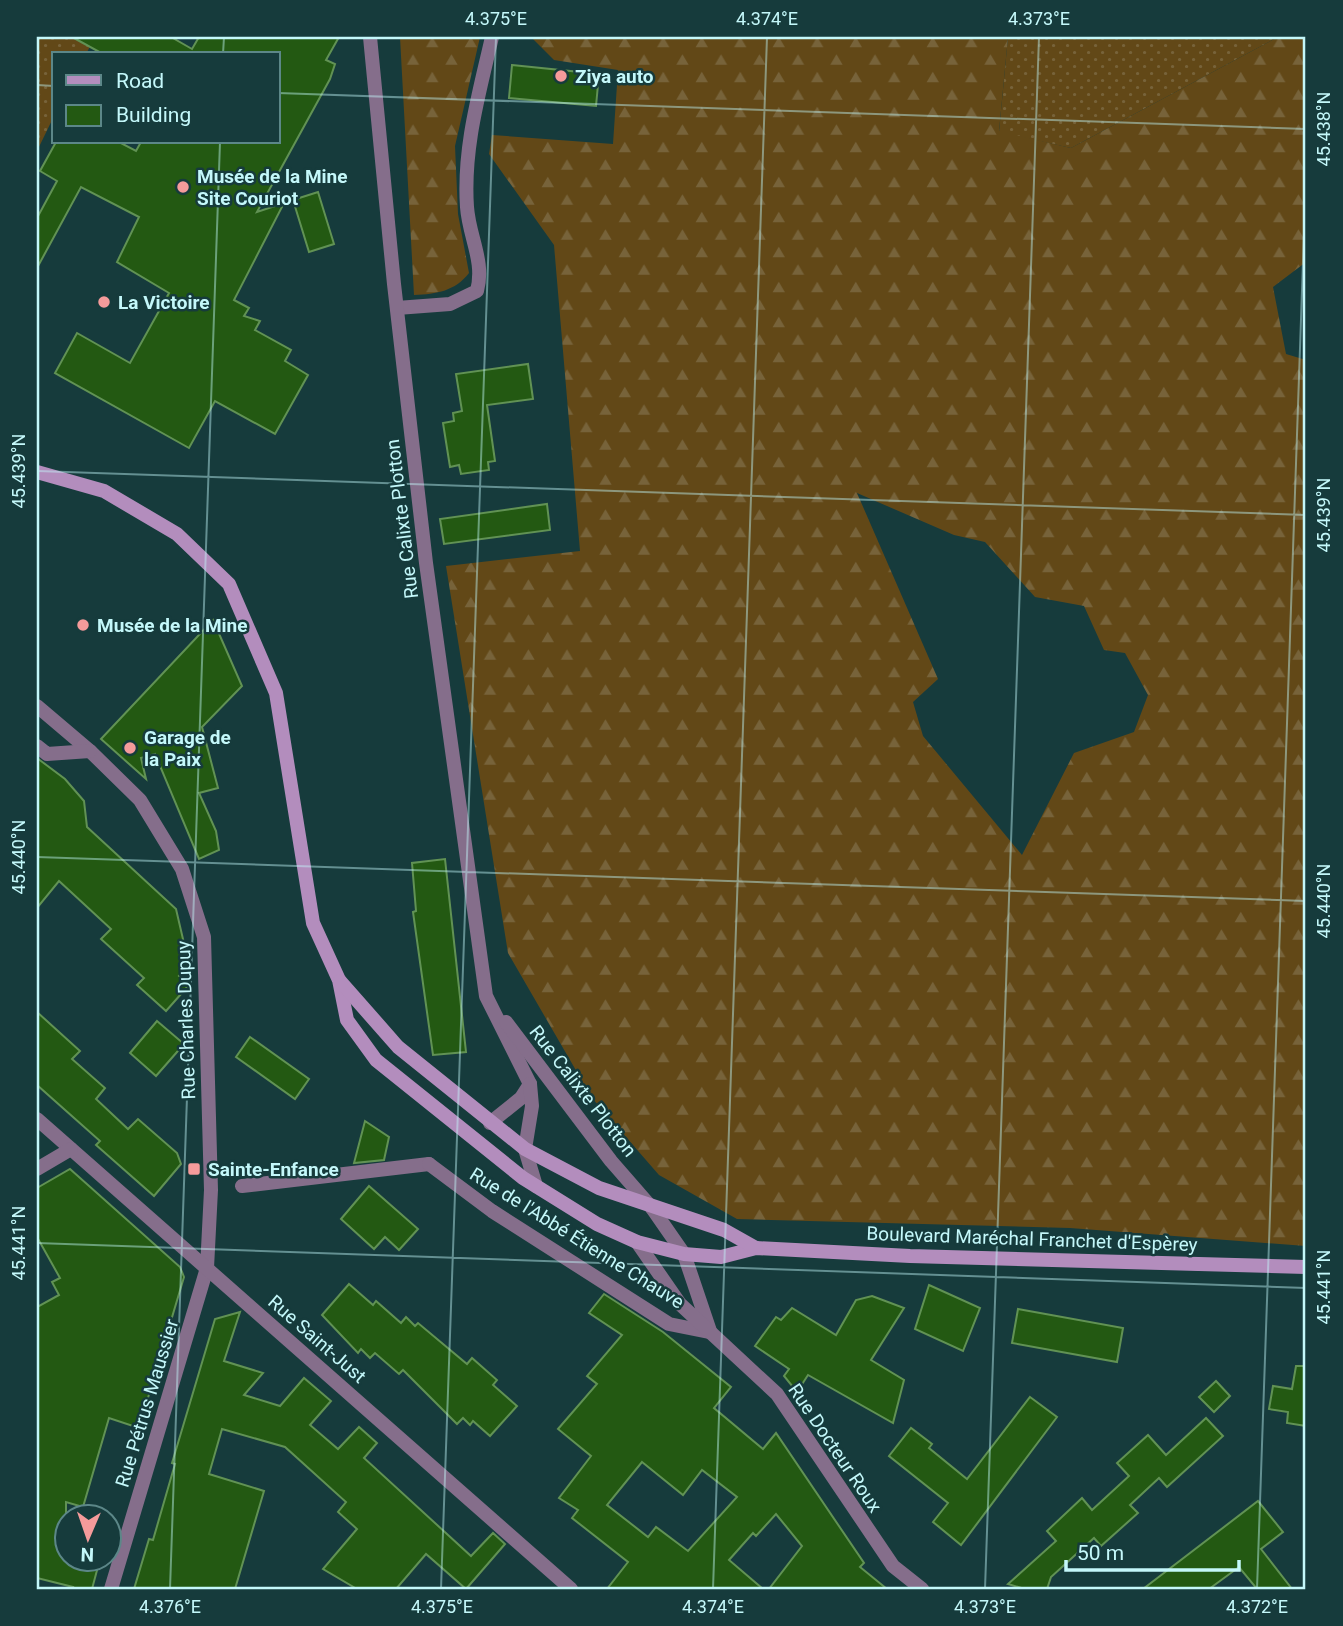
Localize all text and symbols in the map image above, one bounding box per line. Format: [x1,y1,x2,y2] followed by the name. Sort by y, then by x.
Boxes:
[465,8,527,29] text: 4.375°E
[736,8,798,29] text: 4.374°E
[1008,8,1070,29] text: 4.373°E
[52,52,280,144] legend
[575,65,654,88] place label: Ziya auto
[553,68,569,84] marker: Ziya auto
[116,69,164,93] text: Road
[1313,92,1334,166] text: 45.438°N
[116,103,191,127] text: Building
[197,165,347,210] place label: Musée de la Mine Site Couriot
[175,179,191,195] marker: Musée de la Mine Site Couriot
[118,291,210,314] place label: La Victoire
[96,294,112,310] marker: La Victoire
[8,434,29,508] text: 45.439°N
[381,438,423,600] street label: Rue Calixte Plotton
[1313,478,1334,552] text: 45.439°N
[97,614,247,637] place label: Musée de la Mine
[75,617,91,633] marker: Musée de la Mine
[144,726,231,771] place label: Garage de la Paix
[122,740,138,756] marker: Garage de la Paix
[8,820,29,894] text: 45.440°N
[1313,864,1334,938] text: 45.440°N
[172,940,200,1100] street label: Rue Charles Dupuy
[525,1021,641,1161] street label: Rue Calixte Plotton
[208,1158,339,1181] place label: Sainte-Enfance
[186,1161,202,1177] marker: Sainte-Enfance
[466,1163,688,1313] street label: Rue de l'Abbé Étienne Chauve
[8,1206,29,1280] text: 45.441°N
[866,1222,1198,1256] street label: Boulevard Maréchal Franchet d'Espèrey
[1313,1250,1334,1324] text: 45.441°N
[263,1290,371,1388] street label: Rue Saint-Just
[110,1316,184,1490] street label: Rue Pétrus Maussier
[783,1379,887,1517] street label: Rue Docteur Roux
[52,1504,122,1574] north arrow
[1066,1528,1240,1572] scale bar
[1077,1541,1124,1565] text: 50 m
[80,1543,95,1566] text: N
[139,1596,201,1617] text: 4.376°E
[411,1596,473,1617] text: 4.375°E
[682,1596,744,1617] text: 4.374°E
[954,1596,1016,1617] text: 4.373°E
[1226,1596,1288,1617] text: 4.372°E

